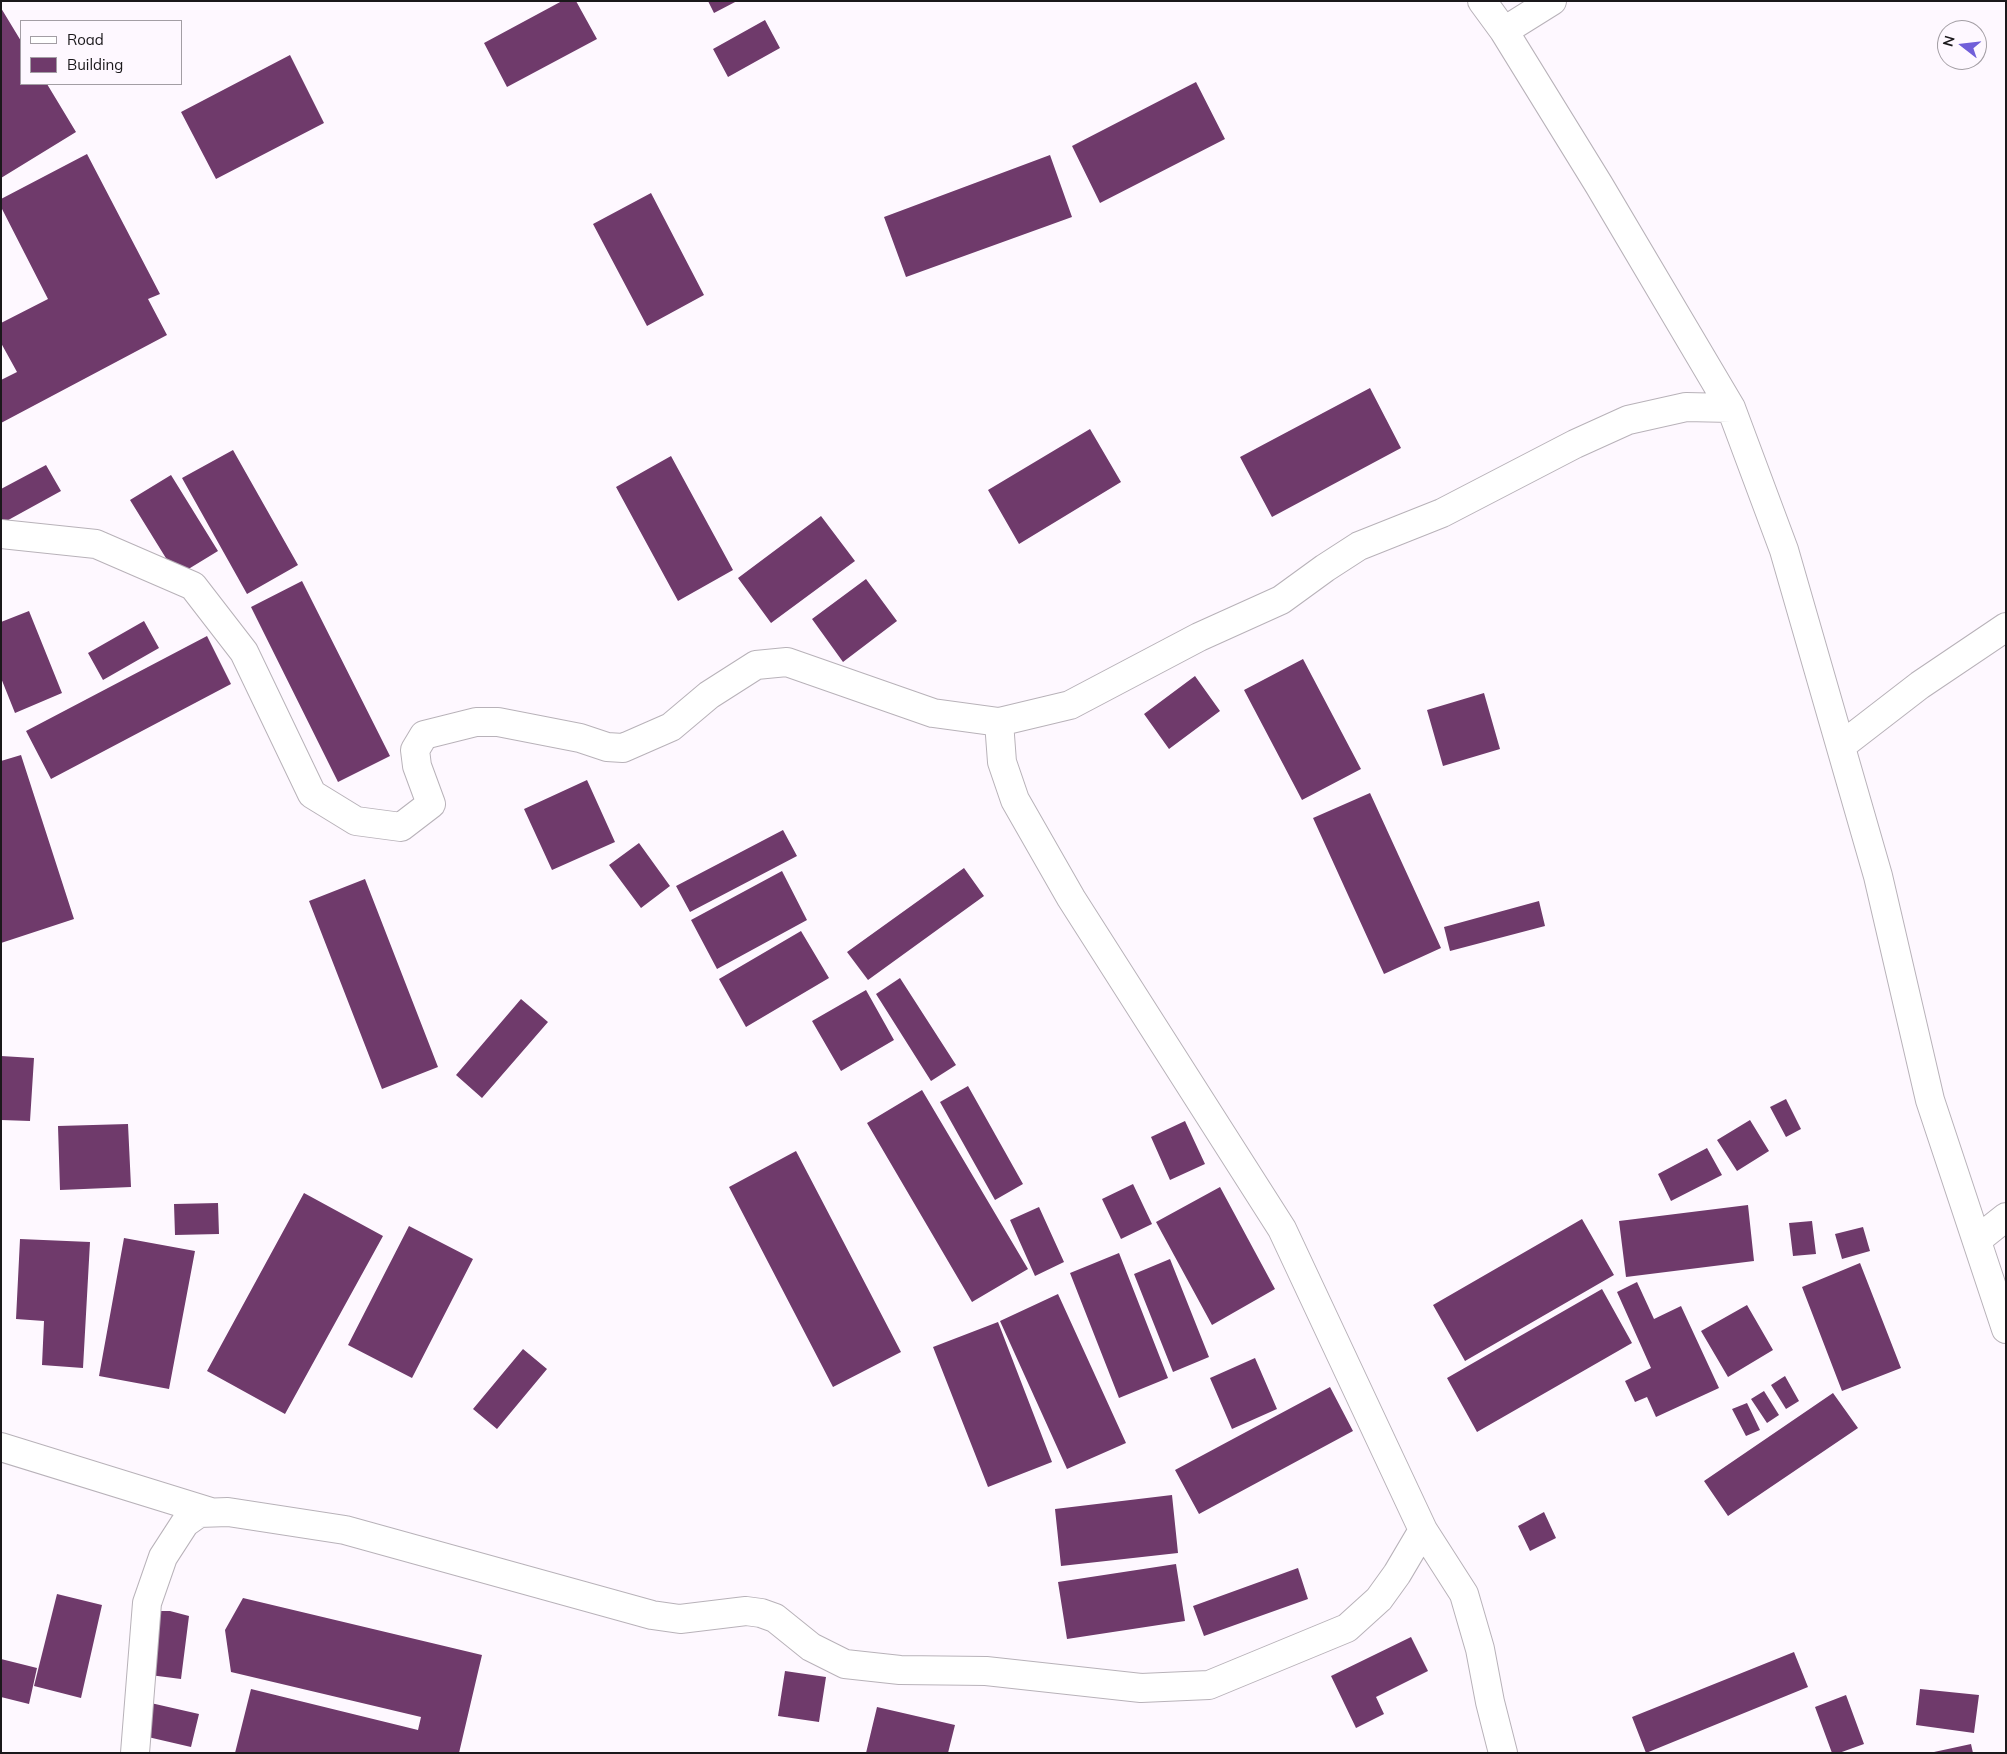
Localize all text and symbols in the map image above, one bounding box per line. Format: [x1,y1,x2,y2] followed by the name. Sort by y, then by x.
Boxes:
[20,20,182,85] legend
[1937,20,1987,70] north arrow
[67,30,104,49] text: Road
[1938,34,1959,49] text: N
[67,55,123,74] text: Building

